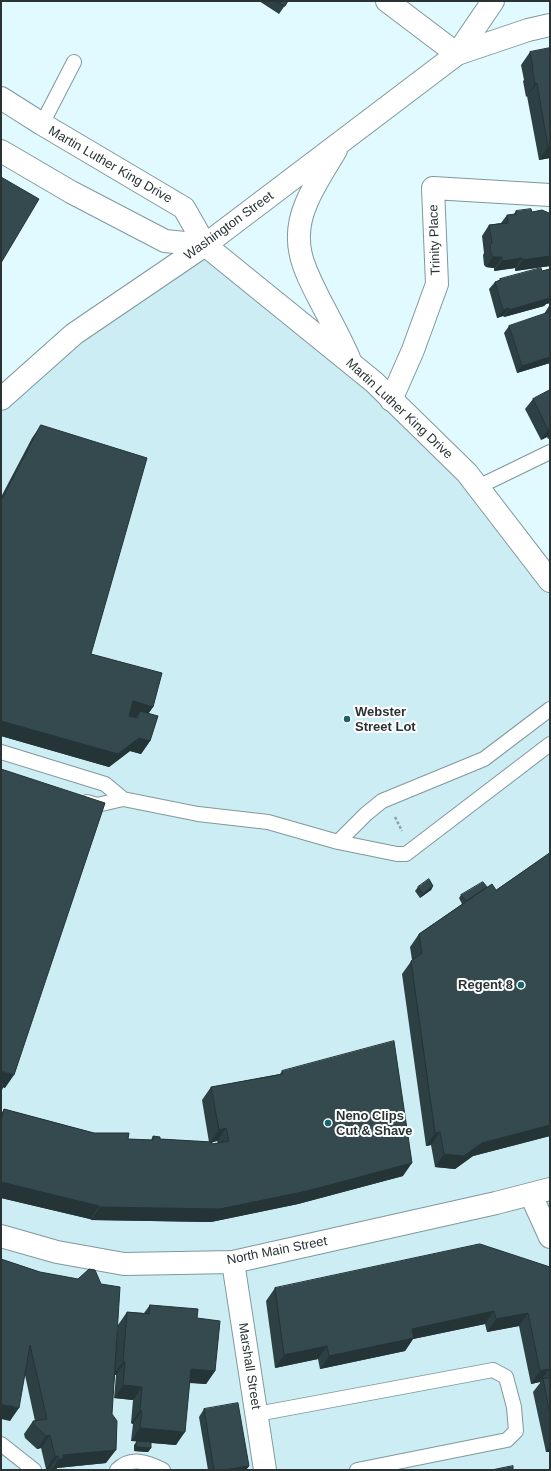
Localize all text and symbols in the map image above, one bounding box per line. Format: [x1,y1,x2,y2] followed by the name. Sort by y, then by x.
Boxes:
[45,123,175,207] street label: Martin Luther King Drive
[181,188,277,264] street label: Washington Street
[426,204,444,276] street label: Trinity Place
[342,355,456,463] street label: Martin Luther King Drive
[355,704,416,735] place label: Webster Street Lot
[342,714,352,724] marker: Webster Street Lot
[458,977,513,993] place label: Regent 8
[516,980,526,990] marker: Regent 8
[336,1108,413,1139] place label: Neno Clips Cut & Shave
[323,1118,333,1128] marker: Neno Clips Cut & Shave
[226,1234,328,1268] street label: North Main Street
[234,1322,264,1410] street label: Marshall Street

